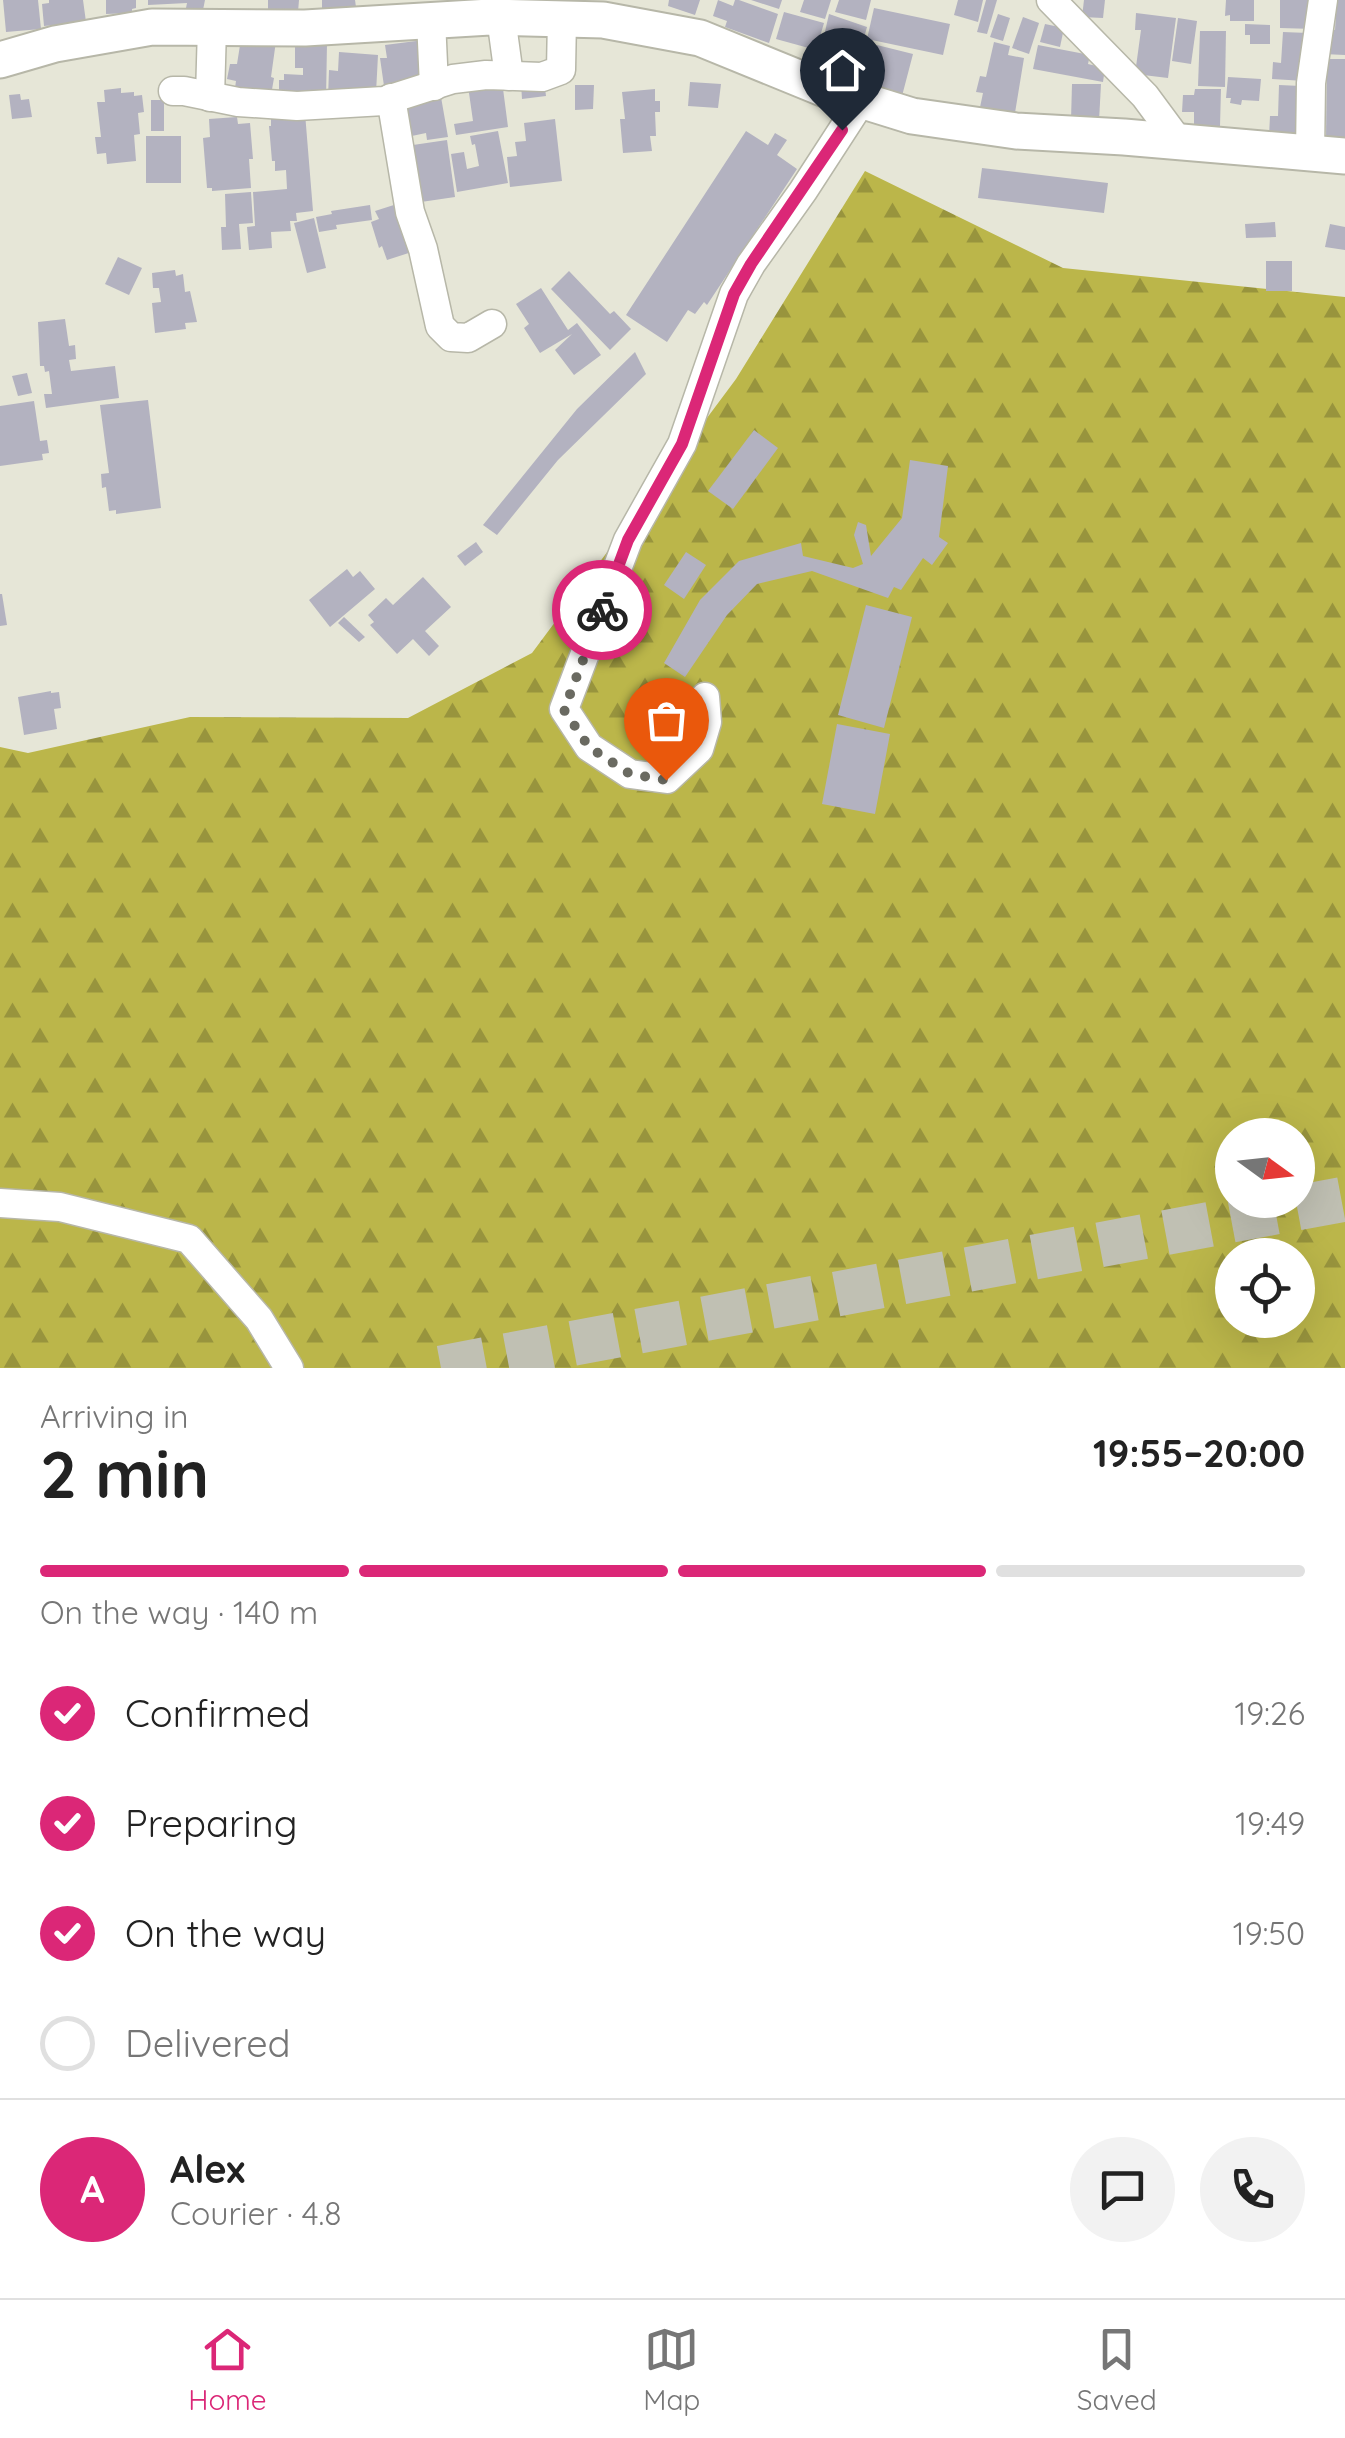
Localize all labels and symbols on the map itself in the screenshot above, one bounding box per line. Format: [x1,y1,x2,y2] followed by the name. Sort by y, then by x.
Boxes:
[800,28,885,131] pin
[552,560,652,660] courier
[624,678,709,781] pin
[1215,1118,1315,1218] north arrow

